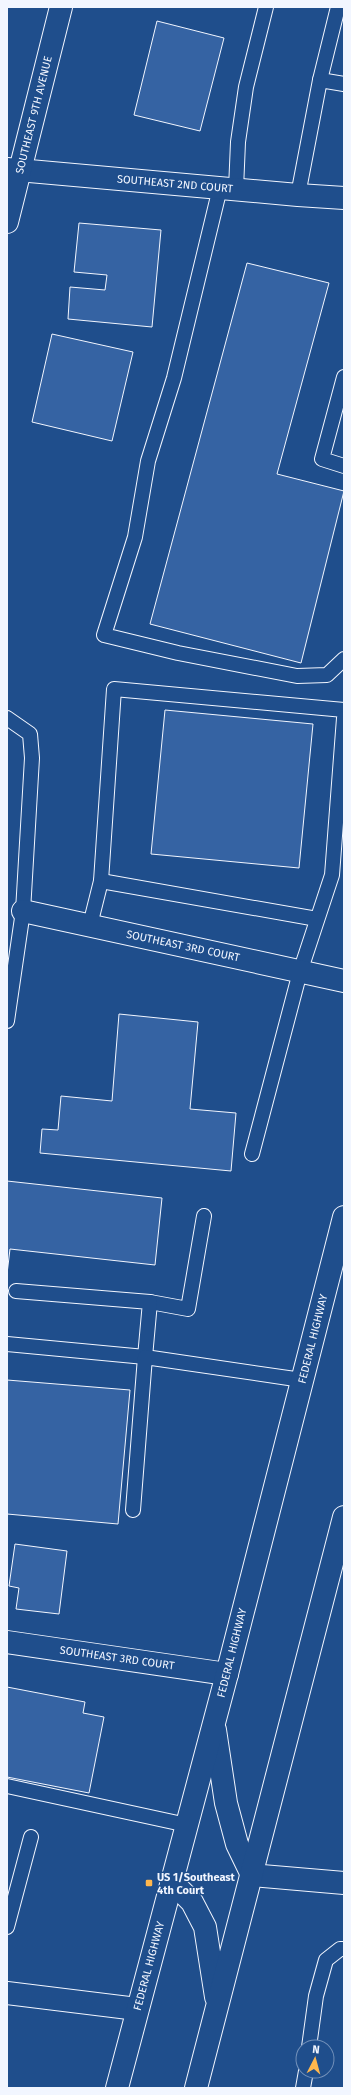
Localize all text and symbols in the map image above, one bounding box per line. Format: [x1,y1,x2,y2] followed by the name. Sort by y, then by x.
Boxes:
[13,55,55,175] street label: SOUTHEAST 9TH AVENUE
[116,172,234,196] street label: SOUTHEAST 2ND COURT
[125,928,241,964] street label: SOUTHEAST 3RD COURT
[296,1293,330,1385] street label: FEDERAL HIGHWAY
[215,1607,249,1699] street label: FEDERAL HIGHWAY
[59,1644,175,1673] street label: SOUTHEAST 3RD COURT
[157,1871,236,1897] place label: US 1/Southeast 4th Court
[144,1878,154,1888] marker: US 1/Southeast 4th Court
[131,1920,167,2012] street label: FEDERAL HIGHWAY
[295,2039,335,2079] north arrow
[312,2043,320,2056] text: N

